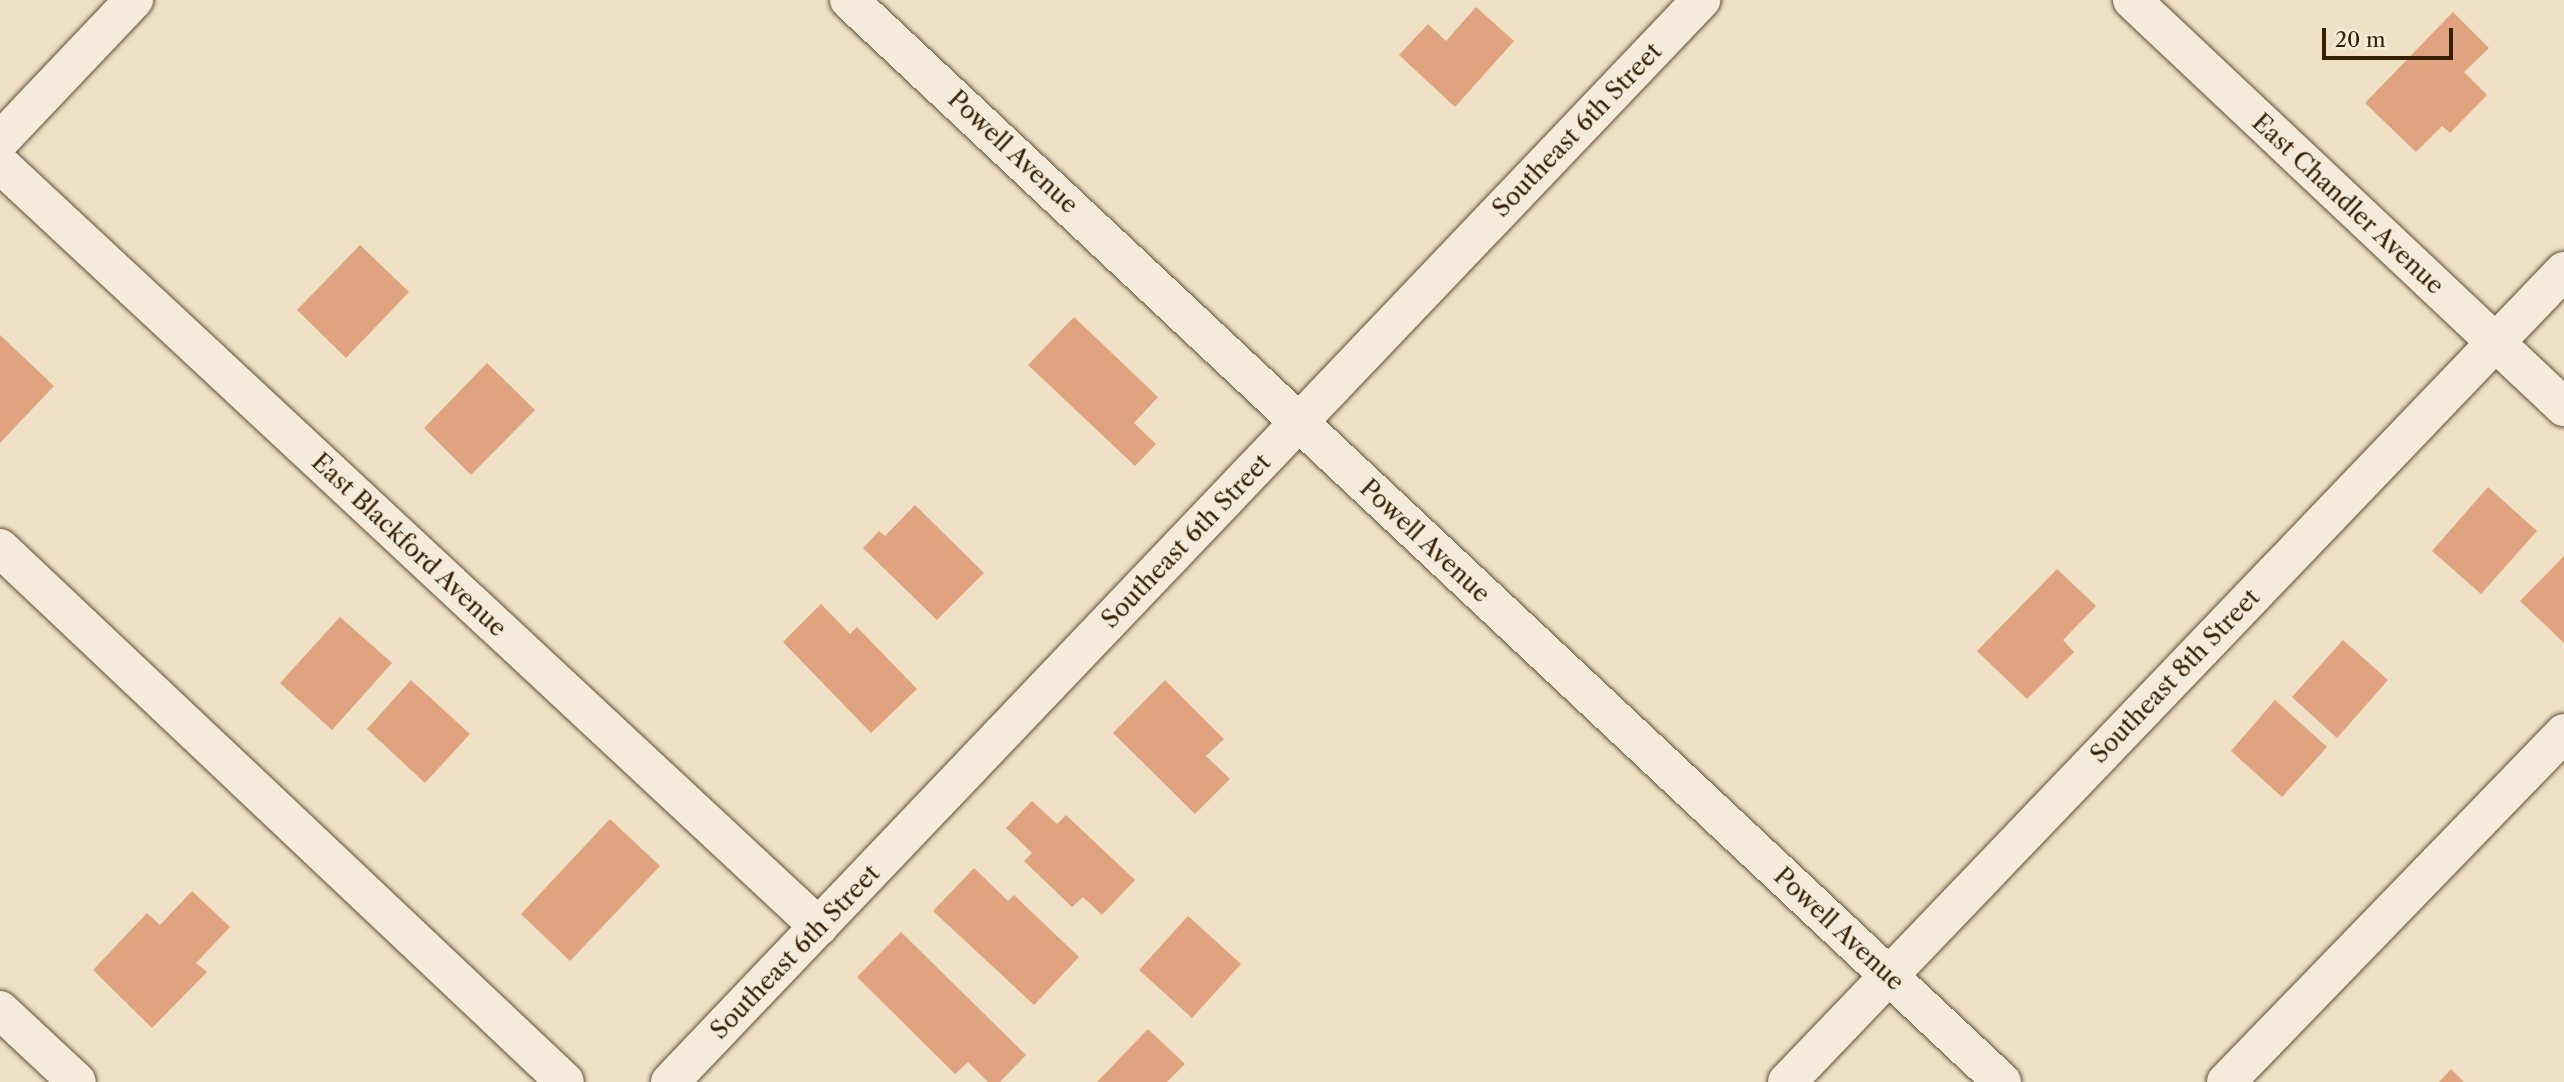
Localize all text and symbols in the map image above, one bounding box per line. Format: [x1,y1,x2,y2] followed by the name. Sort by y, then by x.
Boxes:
[2326,14,2457,58] scale bar
[2335,27,2386,52] text: 20 m
[1487,37,1667,223] street label: Southeast 6th Street
[942,84,1084,220] street label: Powell Avenue
[2246,107,2450,301] street label: East Chandler Avenue
[305,447,513,643] street label: East Blackford Avenue
[1096,448,1276,634] street label: Southeast 6th Street
[1354,473,1496,609] street label: Powell Avenue
[2084,583,2266,769] street label: Southeast 8th Street
[705,859,885,1045] street label: Southeast 6th Street
[1768,861,1910,997] street label: Powell Avenue

